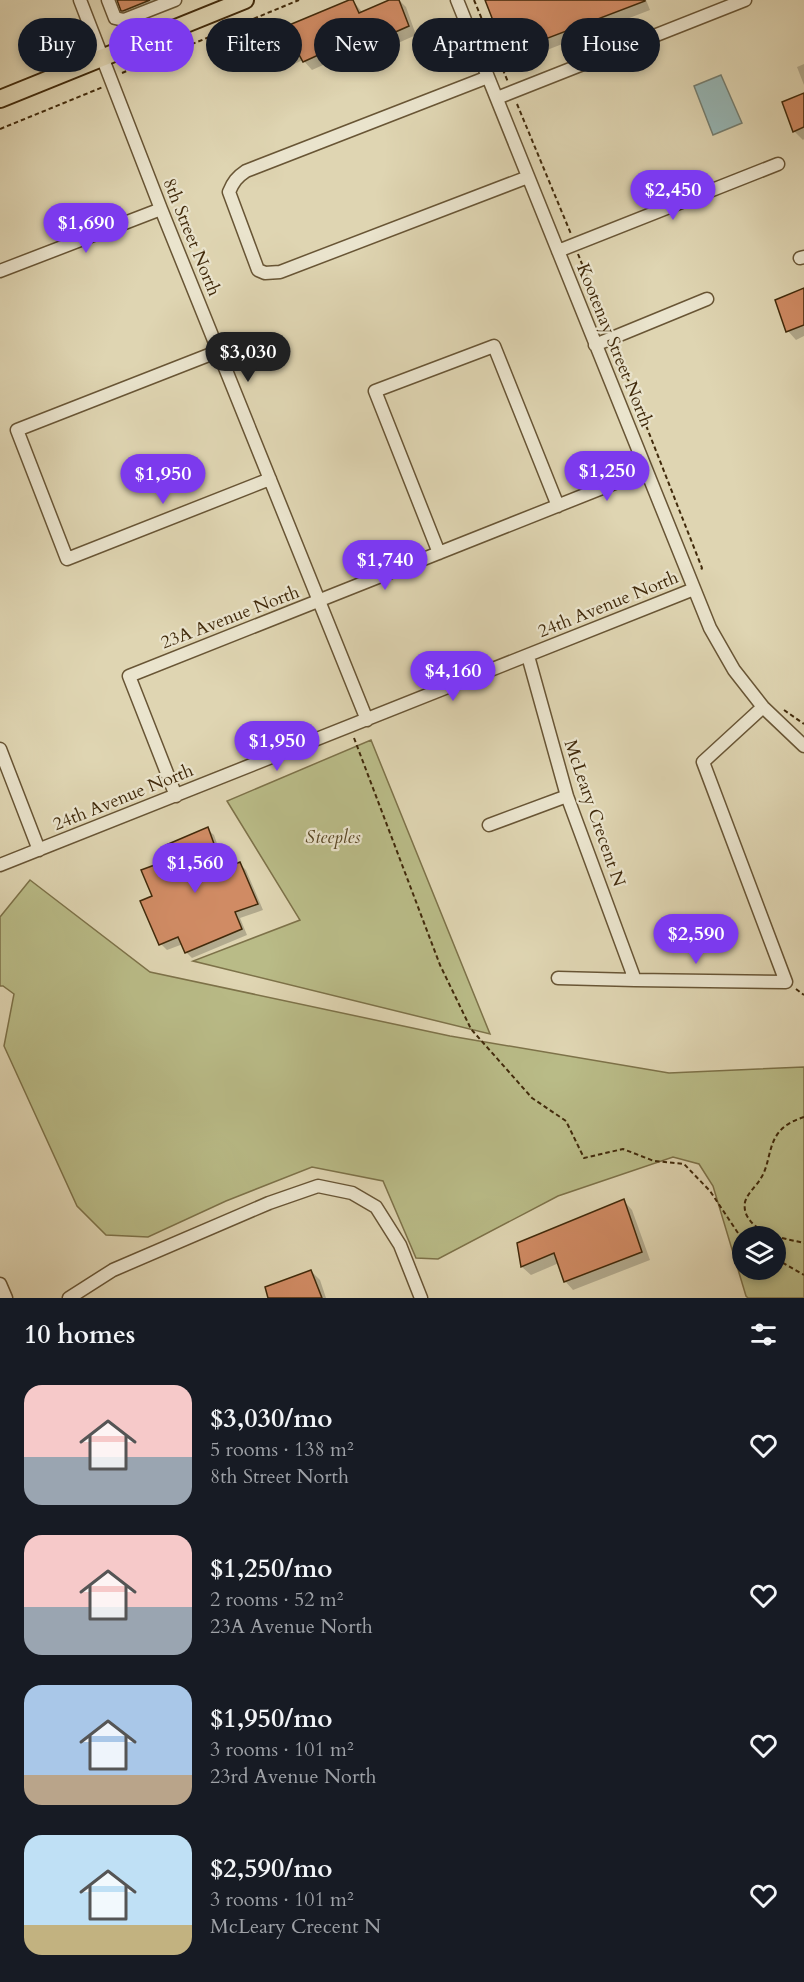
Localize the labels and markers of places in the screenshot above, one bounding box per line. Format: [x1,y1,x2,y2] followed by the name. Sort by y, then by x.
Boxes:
[624,170,722,221] pin: $2,450
[37,203,135,254] pin: $1,690
[199,332,297,383] pin: $3,030
[558,451,656,502] pin: $1,250
[114,454,212,505] pin: $1,950
[336,540,434,591] pin: $1,740
[404,651,502,702] pin: $4,160
[228,721,326,772] pin: $1,950
[146,843,244,894] pin: $1,560
[647,914,745,965] pin: $2,590

